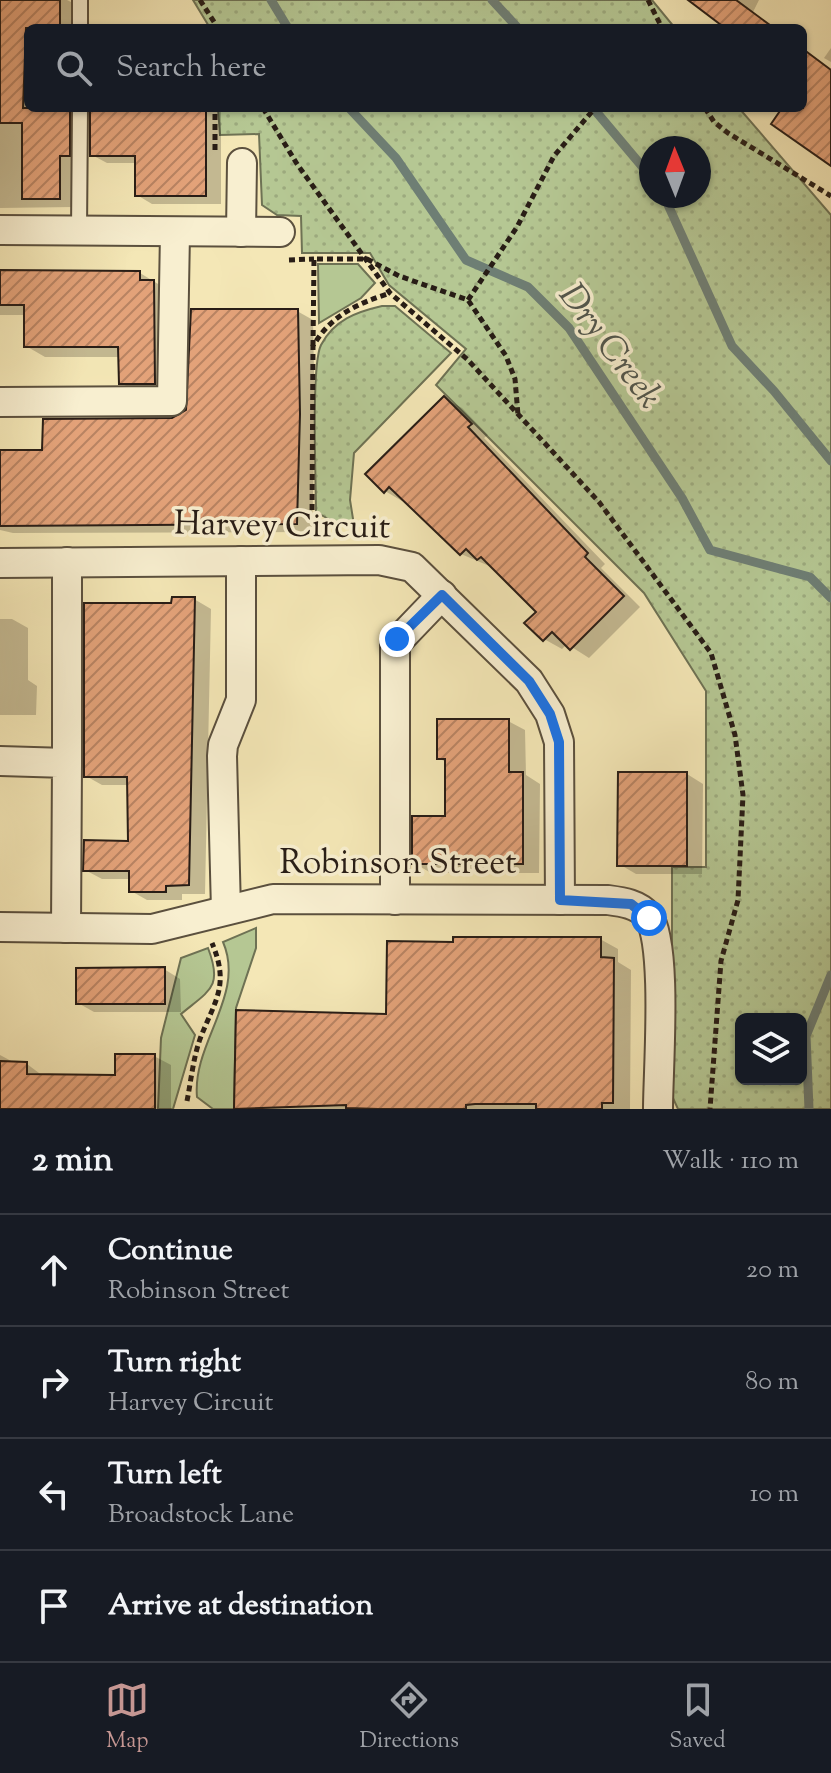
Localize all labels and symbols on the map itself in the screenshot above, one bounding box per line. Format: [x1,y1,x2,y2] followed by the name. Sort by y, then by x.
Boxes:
[639,136,711,208] north arrow
[544,273,674,421] water label: Dry Creek
[173,501,391,553] street label: Harvey Circuit
[379,621,415,657] route end
[279,840,517,889] street label: Robinson Street
[631,900,667,936] route start

